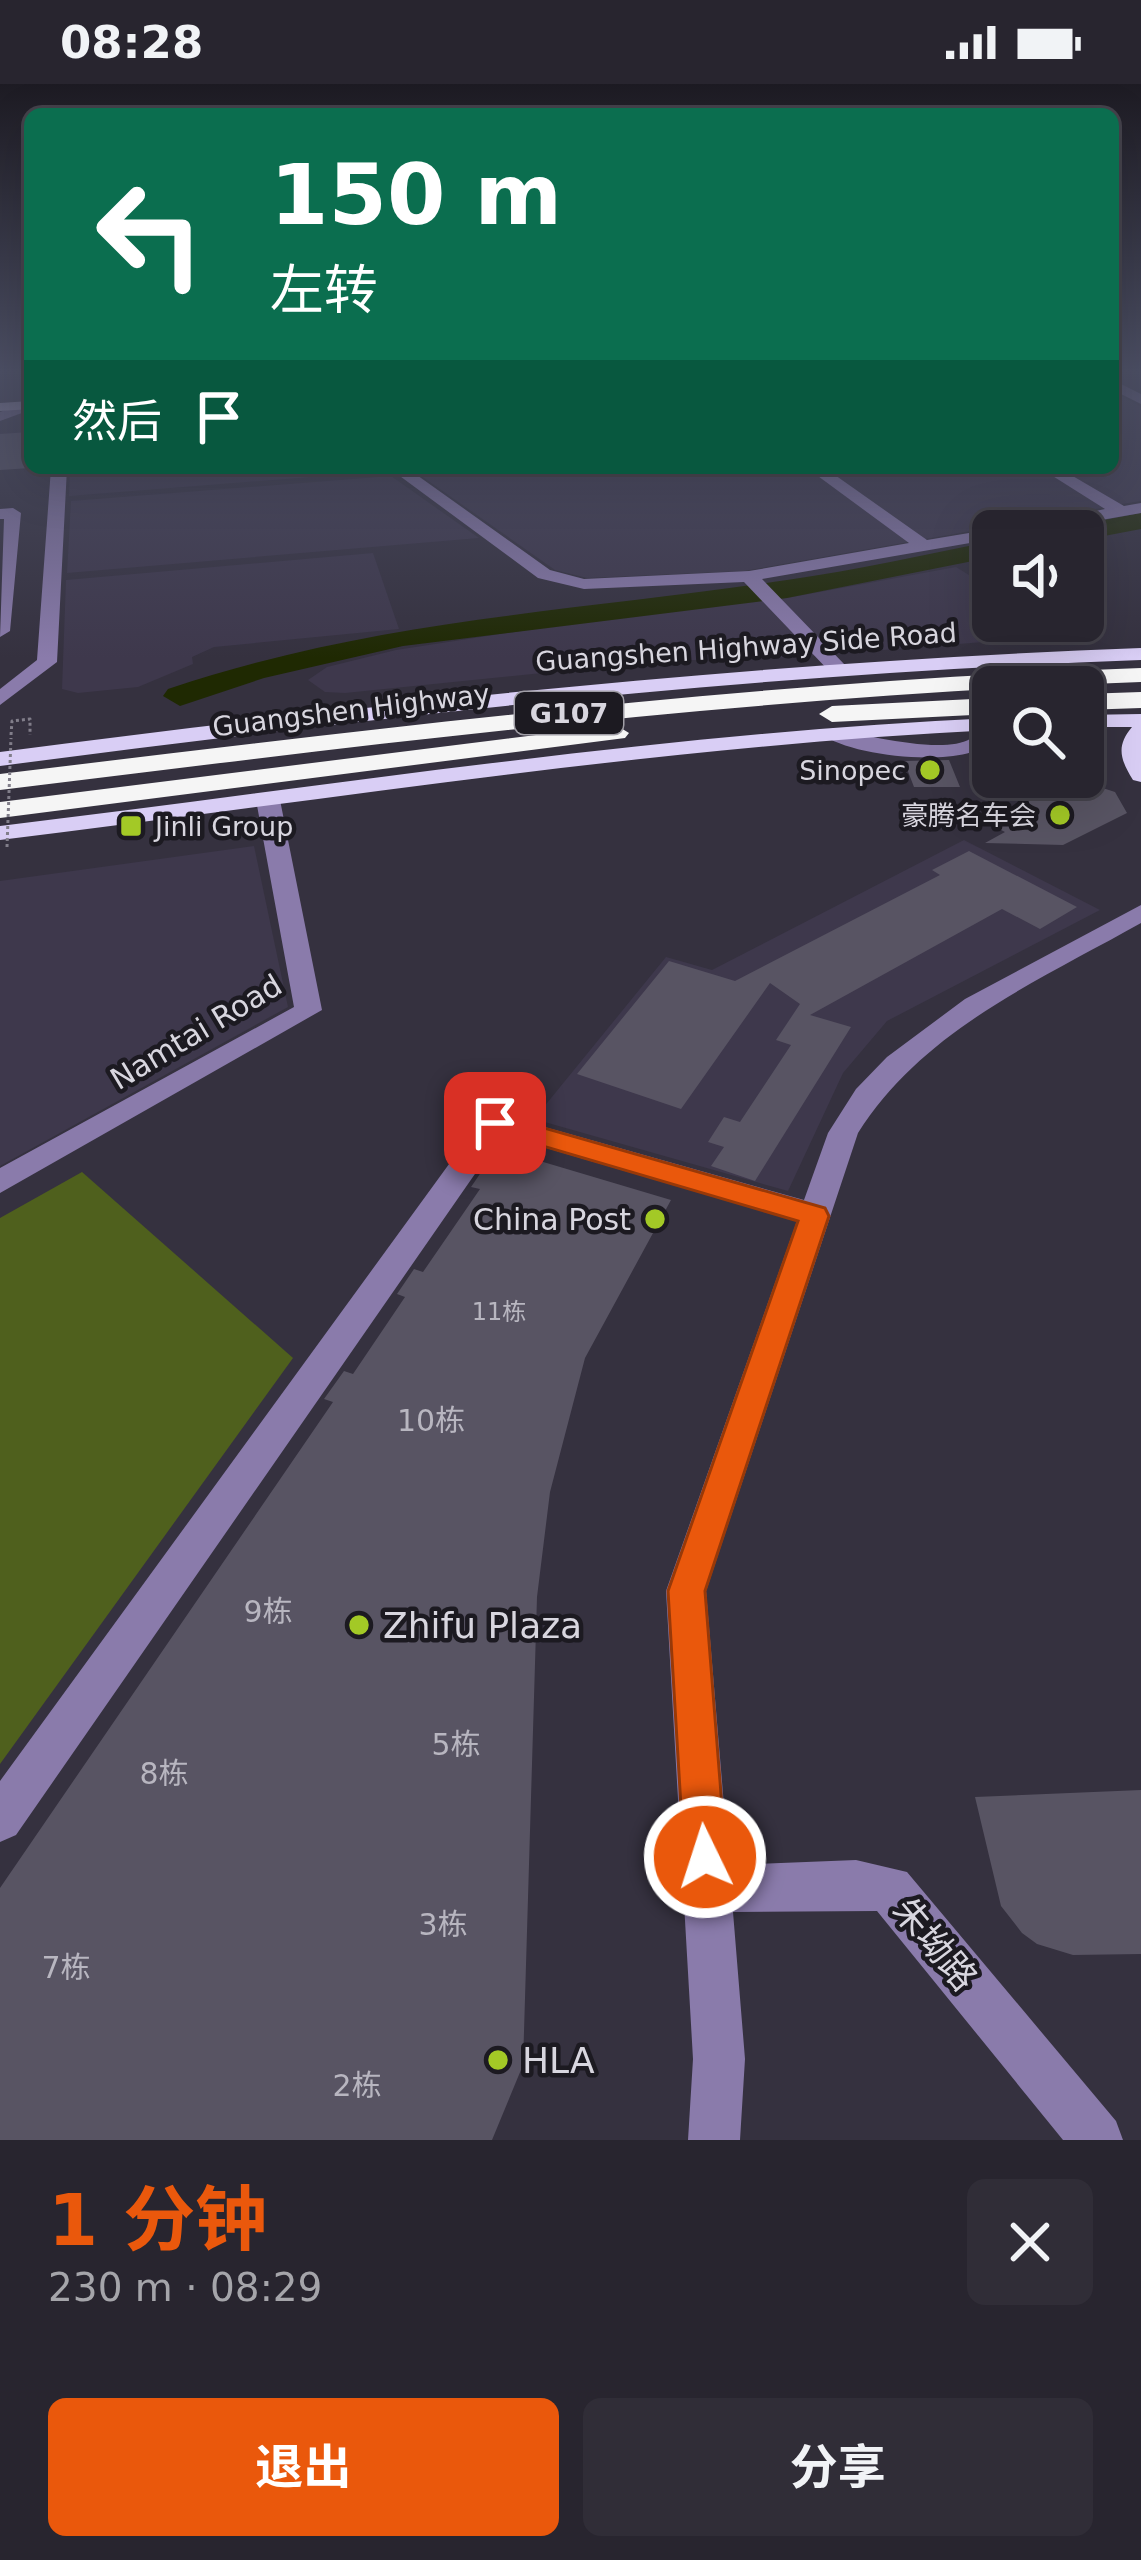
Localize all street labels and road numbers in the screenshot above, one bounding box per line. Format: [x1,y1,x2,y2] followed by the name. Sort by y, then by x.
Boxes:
[534,617,958,677] street label: Guangshen Highway Side Road
[211,678,491,742] street label: Guangshen Highway
[515,692,623,734] road number: G107
[104,967,288,1097] street label: Namtai Road
[885,1889,985,1999] street label: 朱坳路

